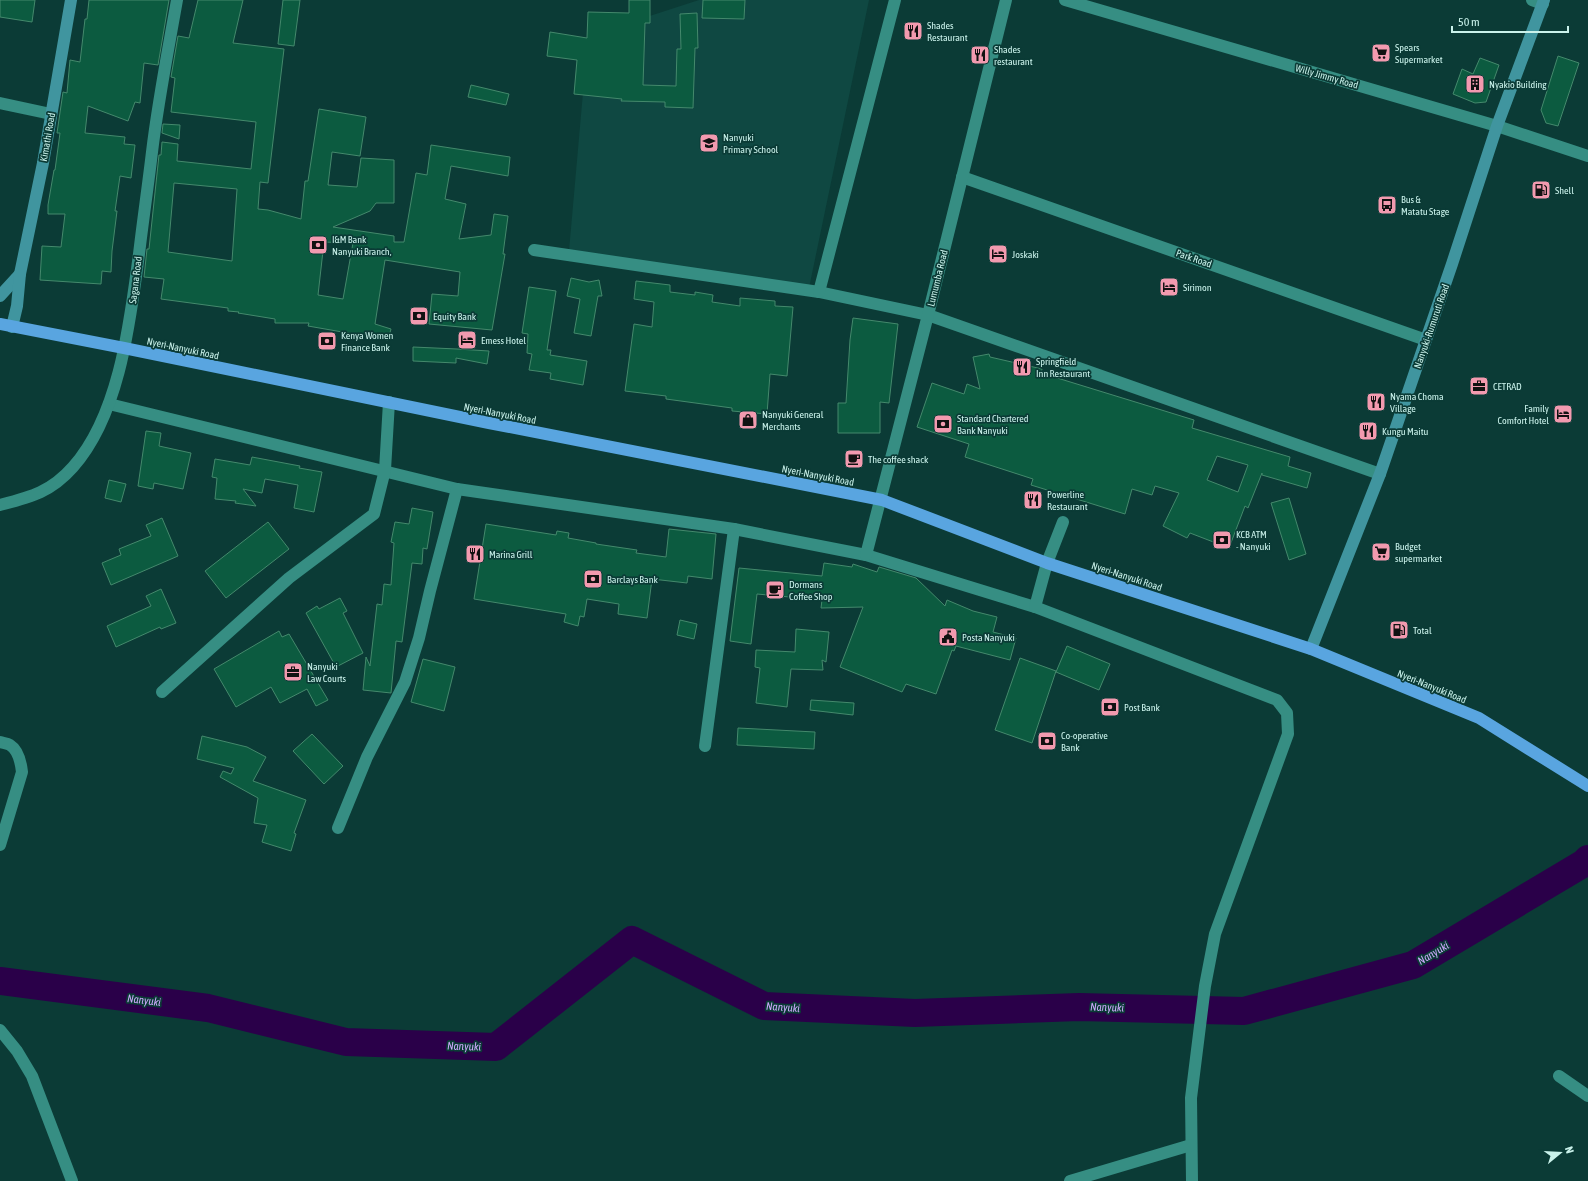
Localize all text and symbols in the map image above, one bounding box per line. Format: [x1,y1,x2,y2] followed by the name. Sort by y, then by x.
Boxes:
[1452,8,1568,34] scale bar
[1458,15,1480,29] text: 50 m
[902,20,924,42] restaurant icon: Shades Restaurant
[927,20,968,43] place label: Shades Restaurant
[1370,42,1392,64] supermarket icon: Spears Supermarket
[1395,42,1443,65] place label: Spears Supermarket
[969,44,991,66] restaurant icon: Shades restaurant
[994,44,1033,67] place label: Shades restaurant
[1294,62,1360,91] street label: Willy Jimmy Road
[1464,73,1486,95] building icon: Nyakio Building
[1489,79,1547,90] place label: Nyakio Building
[38,111,57,162] street label: Kimathi Road
[698,132,720,154] school or university icon: Nanyuki Primary School
[723,132,779,155] place label: Nanyuki Primary School
[1530,179,1552,201] fuel station icon: Shell
[1555,185,1574,196] place label: Shell
[1376,194,1398,216] bus stop icon: Bus & Matatu Stage
[1401,194,1450,217] place label: Bus & Matatu Stage
[307,234,329,256] bank icon: I&M Bank Nanyuki Branch,
[332,234,392,257] place label: I&M Bank Nanyuki Branch,
[987,243,1009,265] hotel icon: Joskaki
[1174,247,1213,270] street label: Park Road
[925,249,950,307] street label: Lumumba Road
[1012,249,1039,260] place label: Joskaki
[127,256,144,304] street label: Sagana Road
[1158,276,1180,298] hotel icon: Sirimon
[1183,282,1212,293] place label: Sirimon
[1412,282,1451,370] street label: Nanyuki-Rumuruti Road
[408,305,430,327] bank icon: Equity Bank
[433,311,477,322] place label: Equity Bank
[456,329,478,351] hotel icon: Emess Hotel
[316,330,338,352] bank icon: Kenya Women Finance Bank
[341,330,394,353] place label: Kenya Women Finance Bank
[146,335,220,362] street label: Nyeri-Nanyuki Road
[481,335,526,346] place label: Emess Hotel
[1011,356,1033,378] restaurant icon: Springfield Inn Restaurant
[1036,356,1090,379] place label: Springfield Inn Restaurant
[1468,375,1490,397] office icon: CETRAD
[1493,381,1522,392] place label: CETRAD
[1365,391,1387,413] restaurant icon: Nyama Choma Village
[1390,391,1444,414] place label: Nyama Choma Village
[463,401,537,426] street label: Nyeri-Nanyuki Road
[1498,403,1549,426] place label: Family Comfort Hotel
[1552,403,1574,425] hotel icon: Family Comfort Hotel
[737,409,759,431] shop icon: Nanyuki General Merchants
[762,409,824,432] place label: Nanyuki General Merchants
[932,413,954,435] bank icon: Standard Chartered Bank Nanyuki
[957,413,1029,436] place label: Standard Chartered Bank Nanyuki
[1357,420,1379,442] restaurant icon: Kungu Maitu
[1382,426,1429,437] place label: Kungu Maitu
[843,448,865,470] cafe icon: The coffee shack
[868,454,929,465] place label: The coffee shack
[781,463,855,488] street label: Nyeri-Nanyuki Road
[1022,489,1044,511] restaurant icon: Powerline Restaurant
[1047,489,1088,512] place label: Powerline Restaurant
[1211,529,1233,551] bank icon: KCB ATM - Nanyuki
[1236,529,1271,552] place label: KCB ATM - Nanyuki
[1370,541,1392,563] supermarket icon: Budget supermarket
[1395,541,1442,564] place label: Budget supermarket
[464,543,486,565] restaurant icon: Marina Grill
[489,549,533,560] place label: Marina Grill
[1090,560,1164,593] street label: Nyeri-Nanyuki Road
[582,568,604,590] bank icon: Barclays Bank
[607,574,659,585] place label: Barclays Bank
[764,579,786,601] cafe icon: Dormans Coffee Shop
[789,579,833,602] place label: Dormans Coffee Shop
[1388,619,1410,641] fuel station icon: Total
[1413,625,1432,636] place label: Total
[937,626,959,648] public building icon: Posta Nanyuki
[962,632,1015,643] place label: Posta Nanyuki
[282,661,304,683] office icon: Nanyuki Law Courts
[307,661,347,684] place label: Nanyuki Law Courts
[1396,668,1468,705] street label: Nyeri-Nanyuki Road
[1099,696,1121,718] bank icon: Post Bank
[1124,702,1161,713] place label: Post Bank
[1036,730,1058,752] bank icon: Co-operative Bank
[1061,730,1108,753] place label: Co-operative Bank
[1415,939,1451,967] water label: Nanyuki
[126,992,162,1008] water label: Nanyuki
[766,1000,801,1014] water label: Nanyuki
[1090,1000,1125,1014] water label: Nanyuki
[447,1039,482,1053] water label: Nanyuki
[1540,1133,1580,1173] north arrow
[1563,1145,1576,1155] text: N

